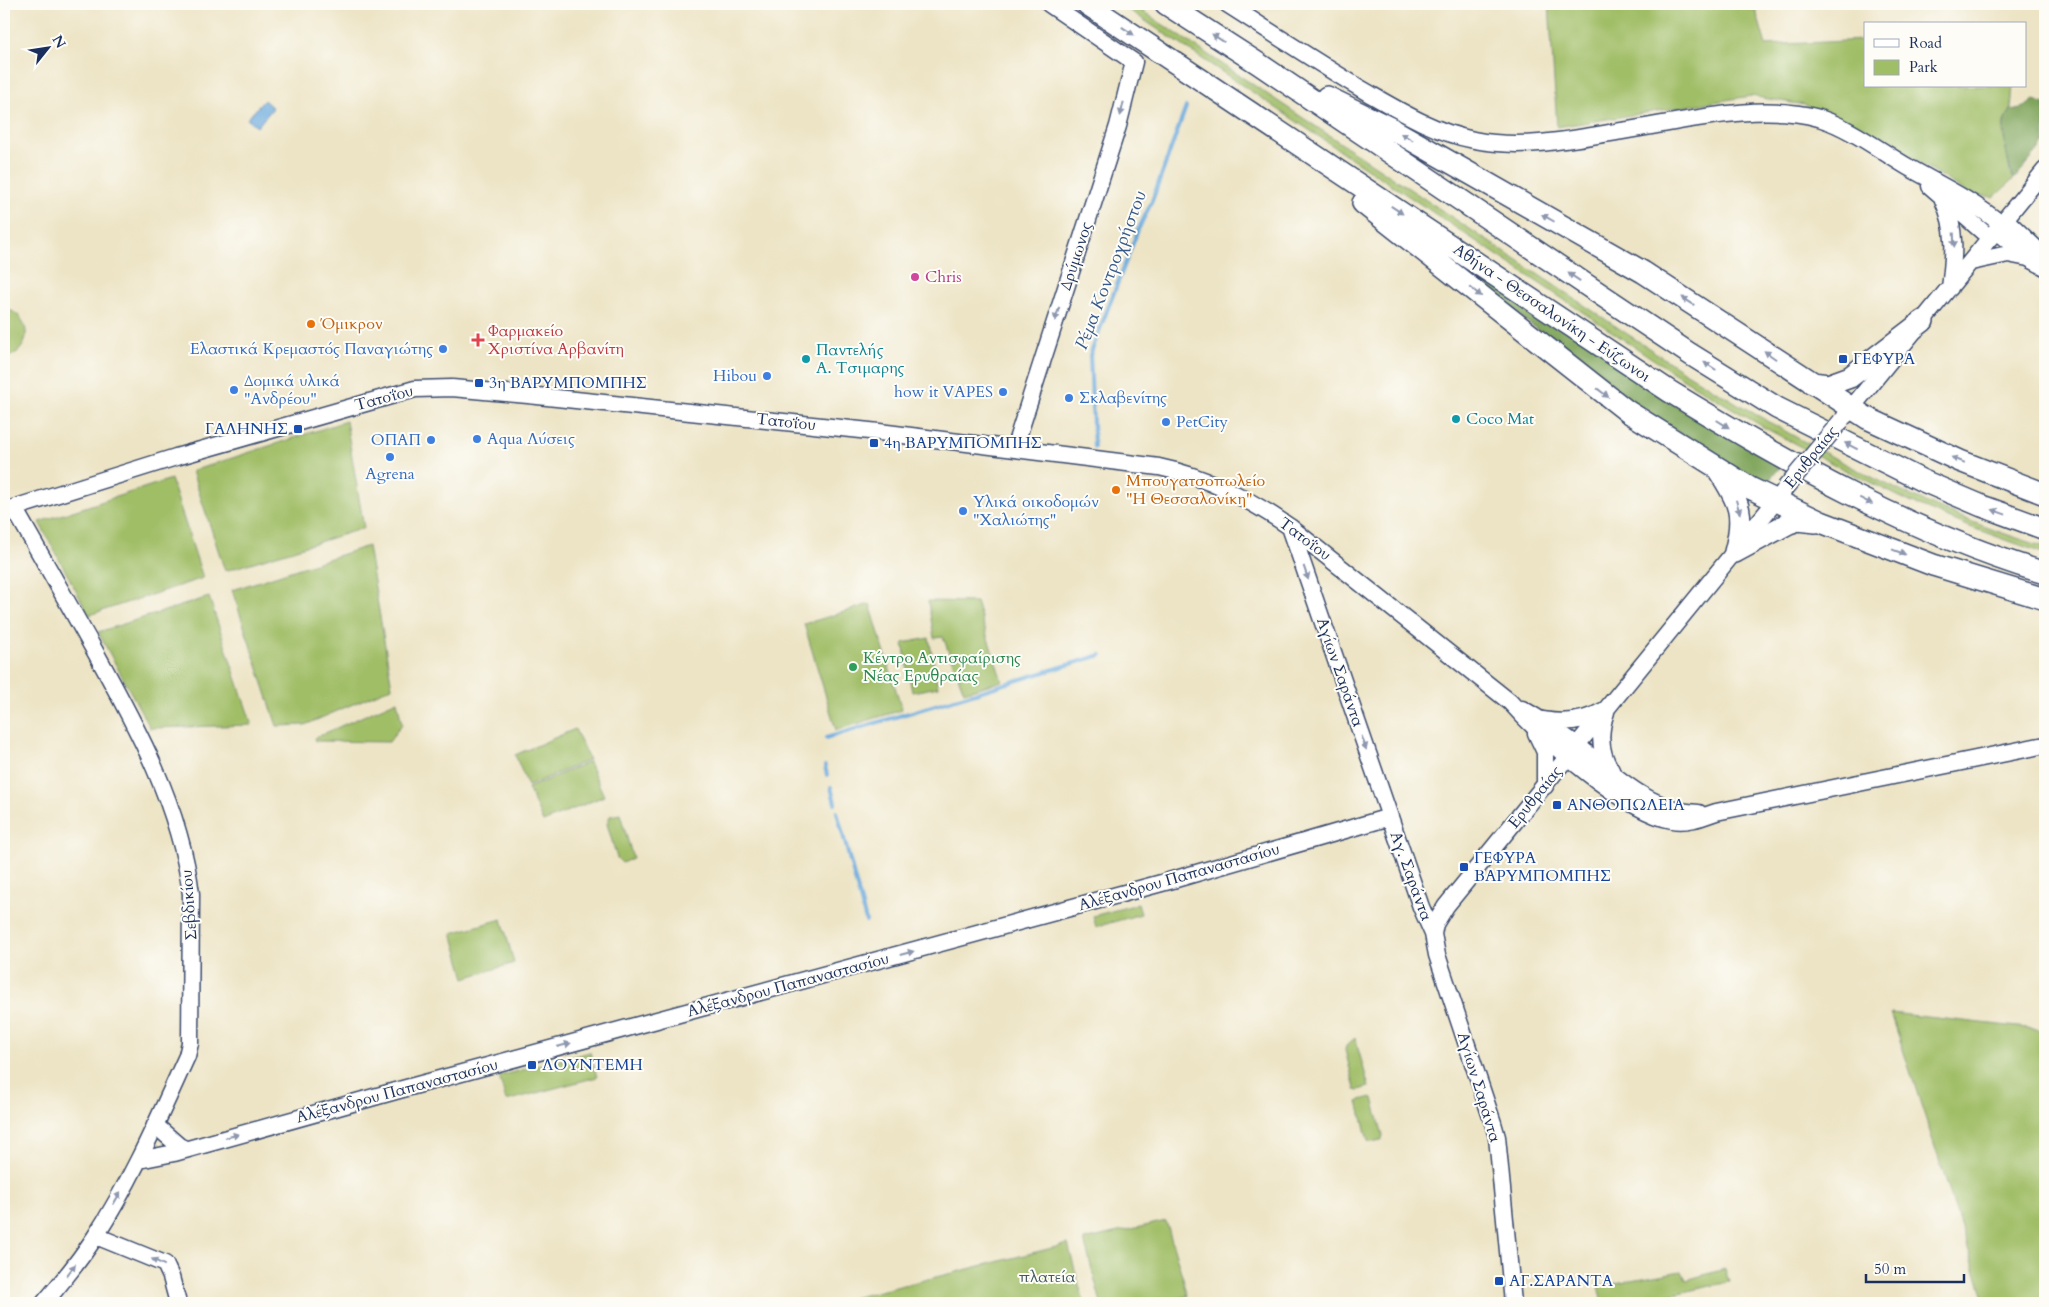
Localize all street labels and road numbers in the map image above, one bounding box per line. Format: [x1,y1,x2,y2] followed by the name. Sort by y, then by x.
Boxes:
[1055,219,1097,293] street label: Δρύμωνος
[1449,238,1655,388] street label: Αθήνα - Θεσσαλονίκη - Εύζωνοι
[352,380,416,416] street label: Τατοΐου
[755,408,817,436] street label: Τατοΐου
[1779,421,1843,493] street label: Ερυθραίας
[1274,512,1336,566] street label: Τατοΐου
[1311,614,1369,730] street label: Αγίων Σαράντα
[1503,761,1567,833] street label: Ερυθραίας
[1385,828,1437,924] street label: Αγ. Σαράντα
[1076,838,1282,916] street label: Αλέξανδρου Παπαναστασίου
[176,869,202,941] street label: Σεβδικίου
[685,947,891,1023] street label: Αλέξανδρου Παπαναστασίου
[1452,1029,1506,1145] street label: Αγίων Σαράντα
[294,1053,500,1129] street label: Αλέξανδρου Παπαναστασίου

